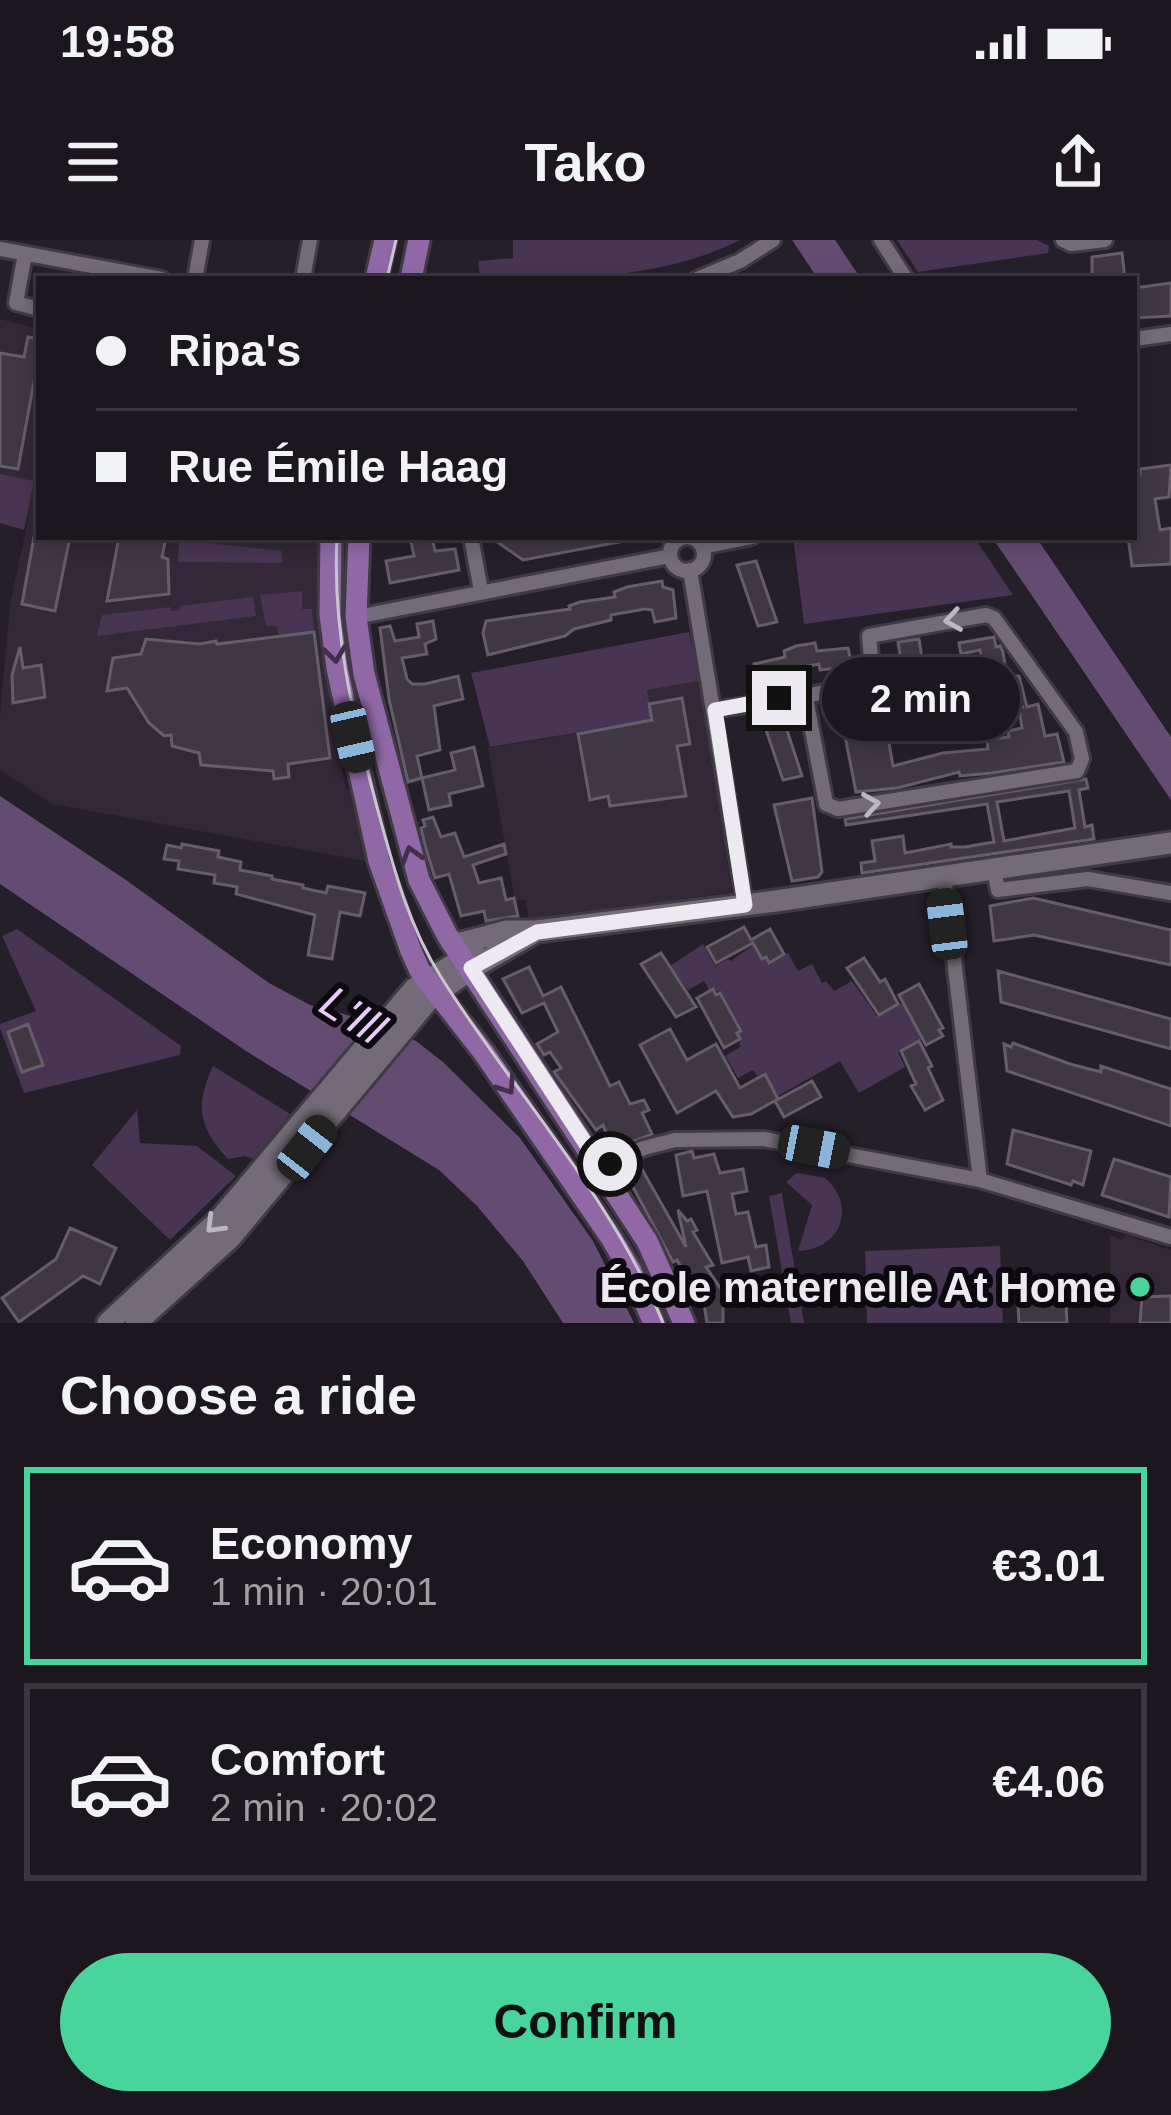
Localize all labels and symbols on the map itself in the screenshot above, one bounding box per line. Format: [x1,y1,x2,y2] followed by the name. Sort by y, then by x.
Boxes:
[943,606,963,632] one-way arrow
[321,644,347,663] one-way arrow
[821,656,1019,740] callout: 2 min
[752,671,806,725] route end
[327,698,379,776] car
[860,792,880,817] one-way arrow
[400,845,425,866] one-way arrow
[925,886,969,962] car
[311,976,396,1055] water label: L'Ill
[493,1073,515,1095] one-way arrow
[271,1109,343,1187] car
[775,1122,853,1172] car
[583,1137,637,1191] route start
[206,1211,228,1233] one-way arrow
[599,1264,1116,1311] place label: École maternelle At Home
[1127,1274,1153,1300] marker: École maternelle At Home

